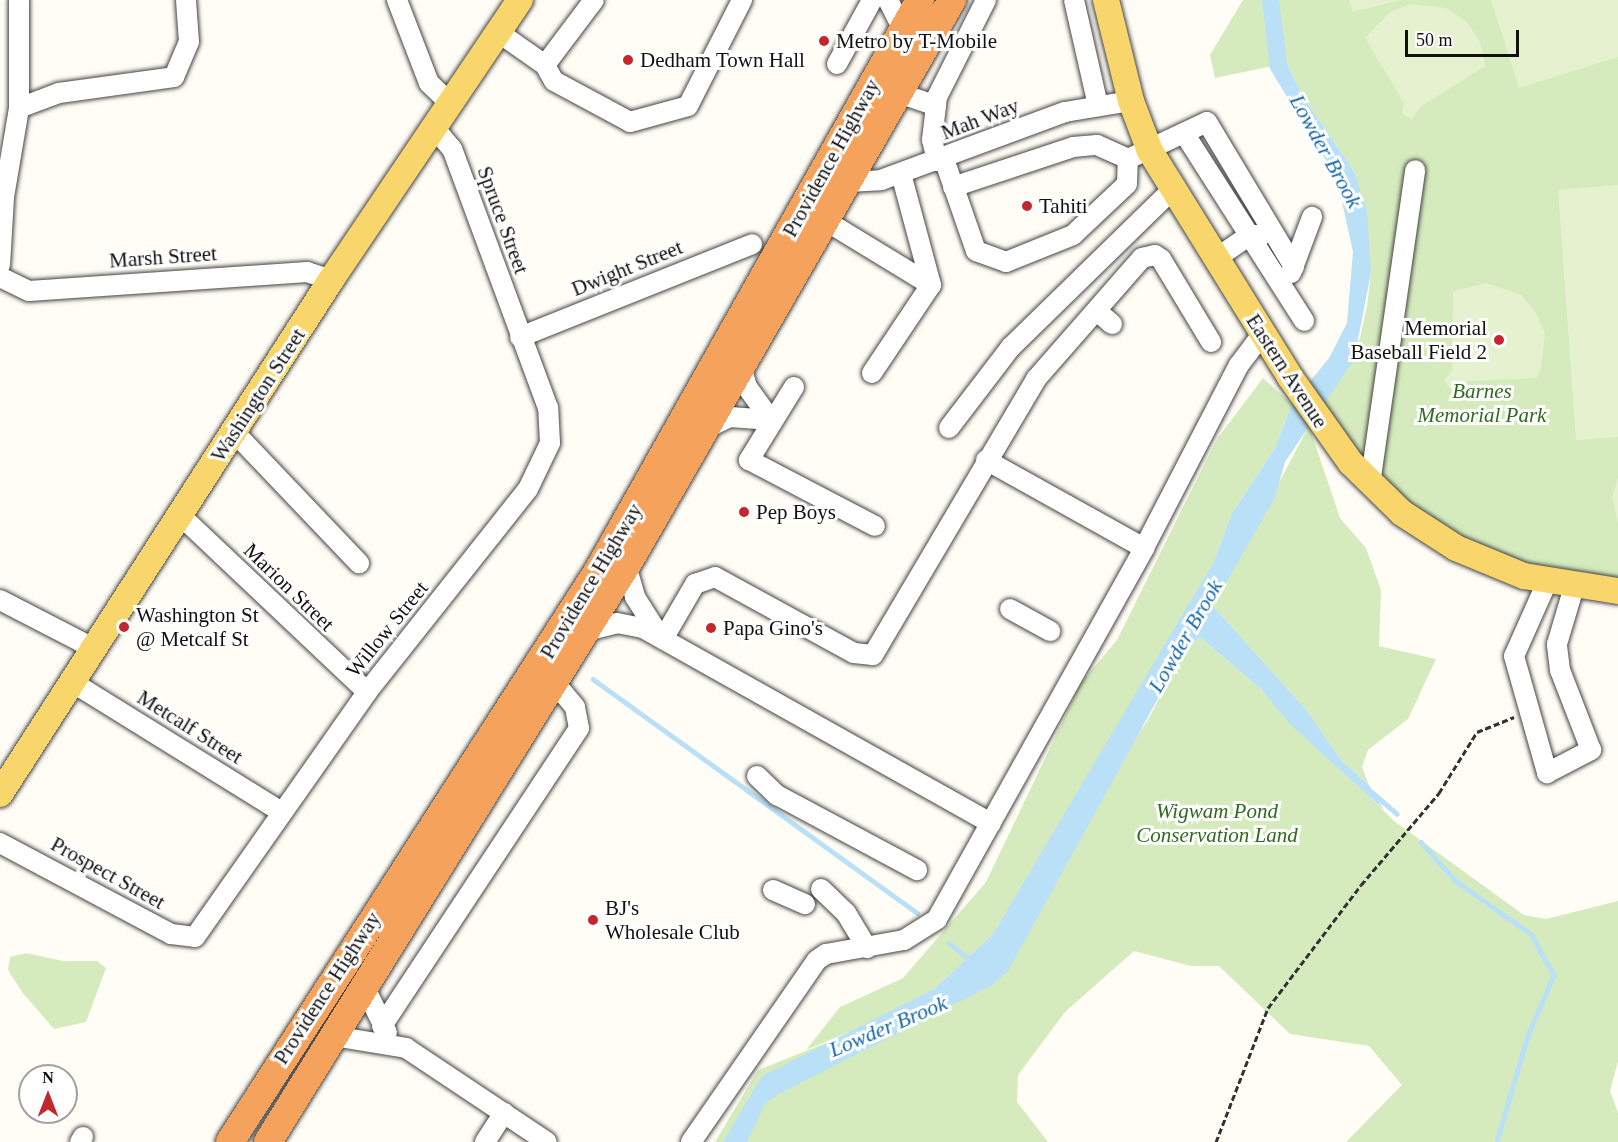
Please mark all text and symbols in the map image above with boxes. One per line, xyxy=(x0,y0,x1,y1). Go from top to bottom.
scale bar xyxy=(1408,18,1522,56)
place label: Metro by T-Mobile xyxy=(836,28,997,54)
text: 50 m xyxy=(1416,30,1453,50)
marker: Metro by T-Mobile xyxy=(817,34,831,48)
place label: Dedham Town Hall xyxy=(640,47,805,73)
marker: Dedham Town Hall xyxy=(621,53,635,67)
street label: Providence Highway xyxy=(777,75,885,241)
water label: Lowder Brook xyxy=(1284,90,1368,212)
street label: Mah Way xyxy=(937,93,1023,145)
street label: Spruce Street xyxy=(472,163,534,277)
place label: Tahiti xyxy=(1039,193,1088,219)
marker: Tahiti xyxy=(1020,199,1034,213)
street label: Dwight Street xyxy=(568,234,686,302)
street label: Marsh Street xyxy=(108,241,218,273)
street label: Eastern Avenue xyxy=(1240,309,1334,433)
place label: Memorial Baseball Field 2 xyxy=(1351,315,1487,365)
street label: Washington Street xyxy=(205,324,311,466)
marker: Memorial Baseball Field 2 xyxy=(1492,333,1506,347)
park label: Barnes Memorial Park xyxy=(1418,378,1546,428)
street label: Providence Highway xyxy=(535,499,647,663)
place label: Pep Boys xyxy=(756,499,836,525)
marker: Pep Boys xyxy=(737,505,751,519)
street label: Marion Street xyxy=(239,538,339,636)
water label: Lowder Brook xyxy=(1142,575,1228,697)
street label: Willow Street xyxy=(341,576,433,682)
place label: Washington St @ Metcalf St xyxy=(136,602,259,652)
place label: Papa Gino's xyxy=(723,615,823,641)
marker: Washington St @ Metcalf St xyxy=(117,620,131,634)
marker: Papa Gino's xyxy=(704,621,718,635)
street label: Metcalf Street xyxy=(133,685,247,769)
park label: Wigwam Pond Conservation Land xyxy=(1136,798,1298,848)
street label: Prospect Street xyxy=(47,831,169,915)
place label: BJ's Wholesale Club xyxy=(605,895,740,945)
street label: Providence Highway xyxy=(268,907,386,1069)
marker: BJ's Wholesale Club xyxy=(586,913,600,927)
water label: Lowder Brook xyxy=(825,989,951,1063)
north arrow xyxy=(18,1064,78,1124)
text: N xyxy=(42,1069,54,1086)

